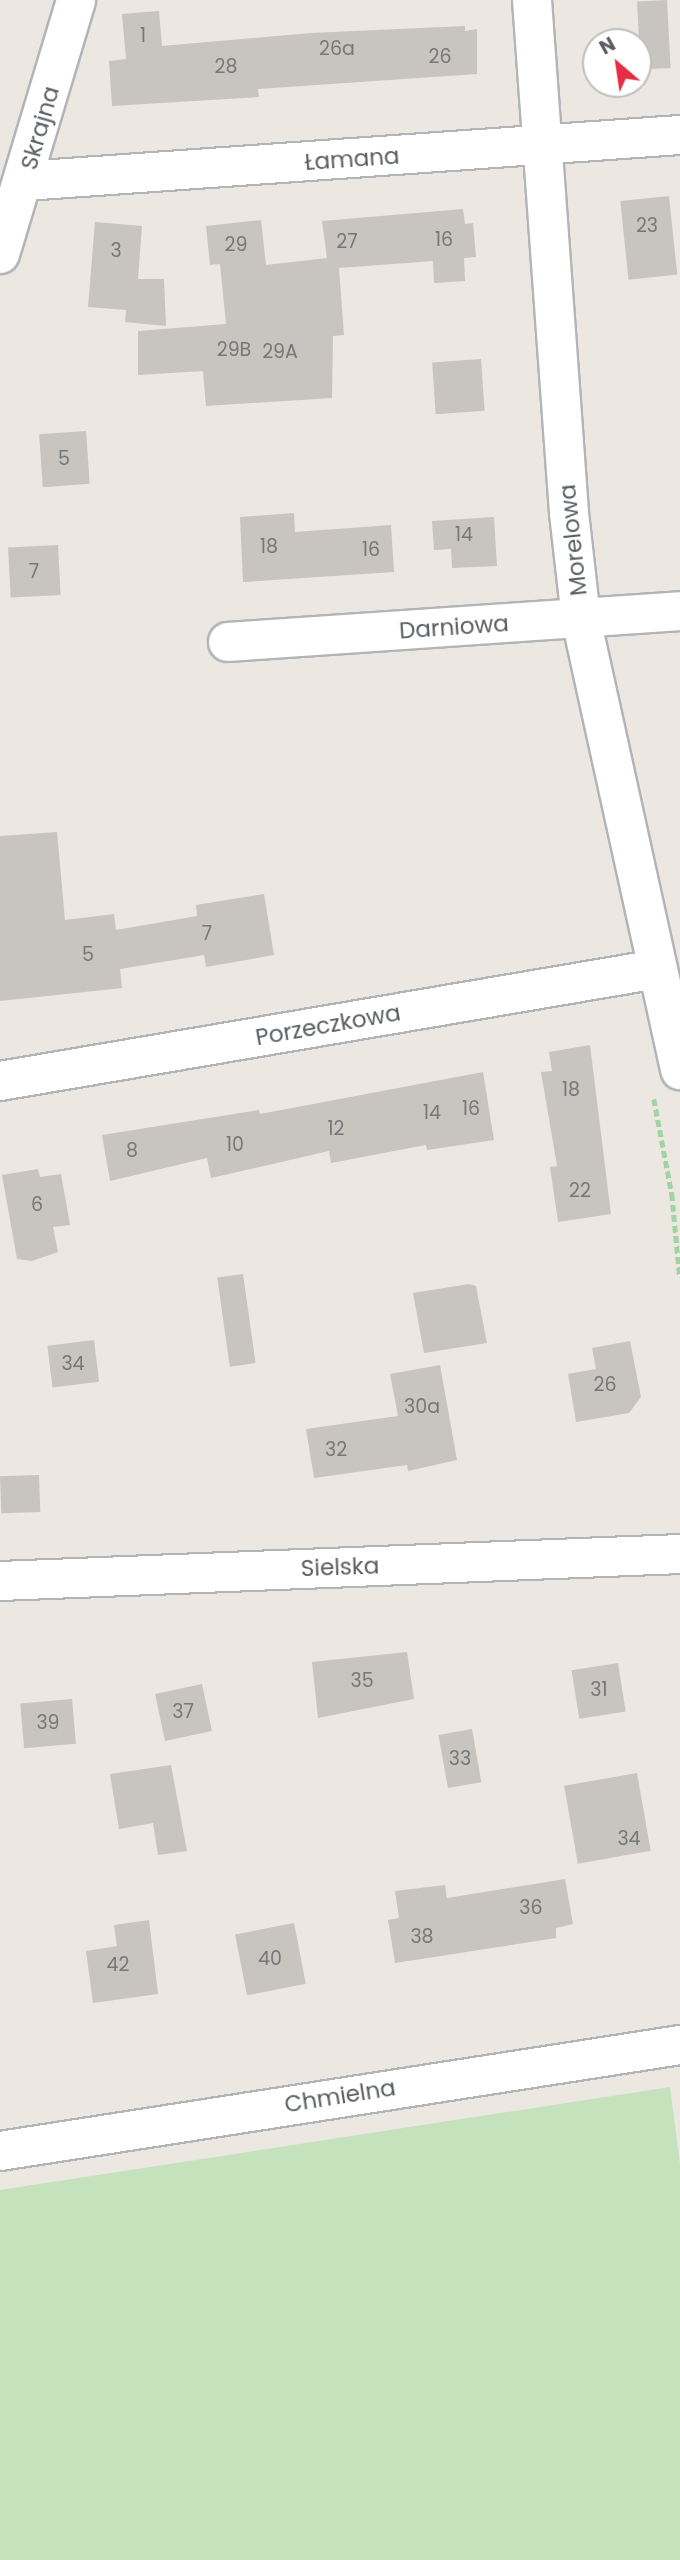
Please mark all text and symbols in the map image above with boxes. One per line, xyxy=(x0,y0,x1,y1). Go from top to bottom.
house number: 1 xyxy=(140,25,146,47)
north arrow xyxy=(582,28,652,98)
text: N xyxy=(595,31,620,61)
house number: 26a xyxy=(319,38,355,60)
house number: 26 xyxy=(429,46,451,68)
house number: 28 xyxy=(215,56,237,78)
street label: Skrajna xyxy=(15,83,65,173)
street label: Łamana xyxy=(304,142,400,176)
house number: 23 xyxy=(636,215,658,237)
house number: 16 xyxy=(435,229,453,251)
house number: 27 xyxy=(336,231,358,253)
house number: 29 xyxy=(225,234,247,256)
house number: 3 xyxy=(110,240,122,262)
house number: 29B xyxy=(217,339,251,361)
house number: 29A xyxy=(262,341,298,363)
house number: 5 xyxy=(58,448,70,470)
street label: Morelowa xyxy=(553,483,593,597)
house number: 14 xyxy=(455,524,473,546)
house number: 18 xyxy=(260,536,278,558)
house number: 16 xyxy=(362,539,380,561)
house number: 7 xyxy=(29,561,39,583)
street label: Darniowa xyxy=(398,609,510,645)
house number: 7 xyxy=(202,923,212,945)
house number: 5 xyxy=(82,944,94,966)
street label: Porzeczkowa xyxy=(253,999,403,1051)
house number: 18 xyxy=(562,1079,580,1101)
house number: 16 xyxy=(462,1098,480,1120)
house number: 14 xyxy=(423,1102,441,1124)
house number: 12 xyxy=(327,1118,345,1140)
house number: 10 xyxy=(226,1134,244,1156)
house number: 8 xyxy=(126,1140,138,1162)
house number: 22 xyxy=(569,1180,591,1202)
house number: 6 xyxy=(31,1194,43,1216)
house number: 34 xyxy=(61,1353,85,1375)
house number: 26 xyxy=(594,1374,616,1396)
house number: 30a xyxy=(404,1396,440,1418)
house number: 32 xyxy=(325,1439,347,1461)
street label: Sielska xyxy=(300,1552,380,1582)
house number: 35 xyxy=(350,1670,374,1692)
house number: 31 xyxy=(590,1679,608,1701)
house number: 37 xyxy=(172,1701,194,1723)
house number: 39 xyxy=(36,1712,60,1734)
house number: 33 xyxy=(449,1748,471,1770)
house number: 34 xyxy=(617,1828,641,1850)
house number: 36 xyxy=(519,1897,543,1919)
house number: 38 xyxy=(410,1926,434,1948)
house number: 40 xyxy=(258,1948,282,1970)
house number: 42 xyxy=(107,1954,129,1976)
street label: Chmielna xyxy=(283,2074,397,2118)

